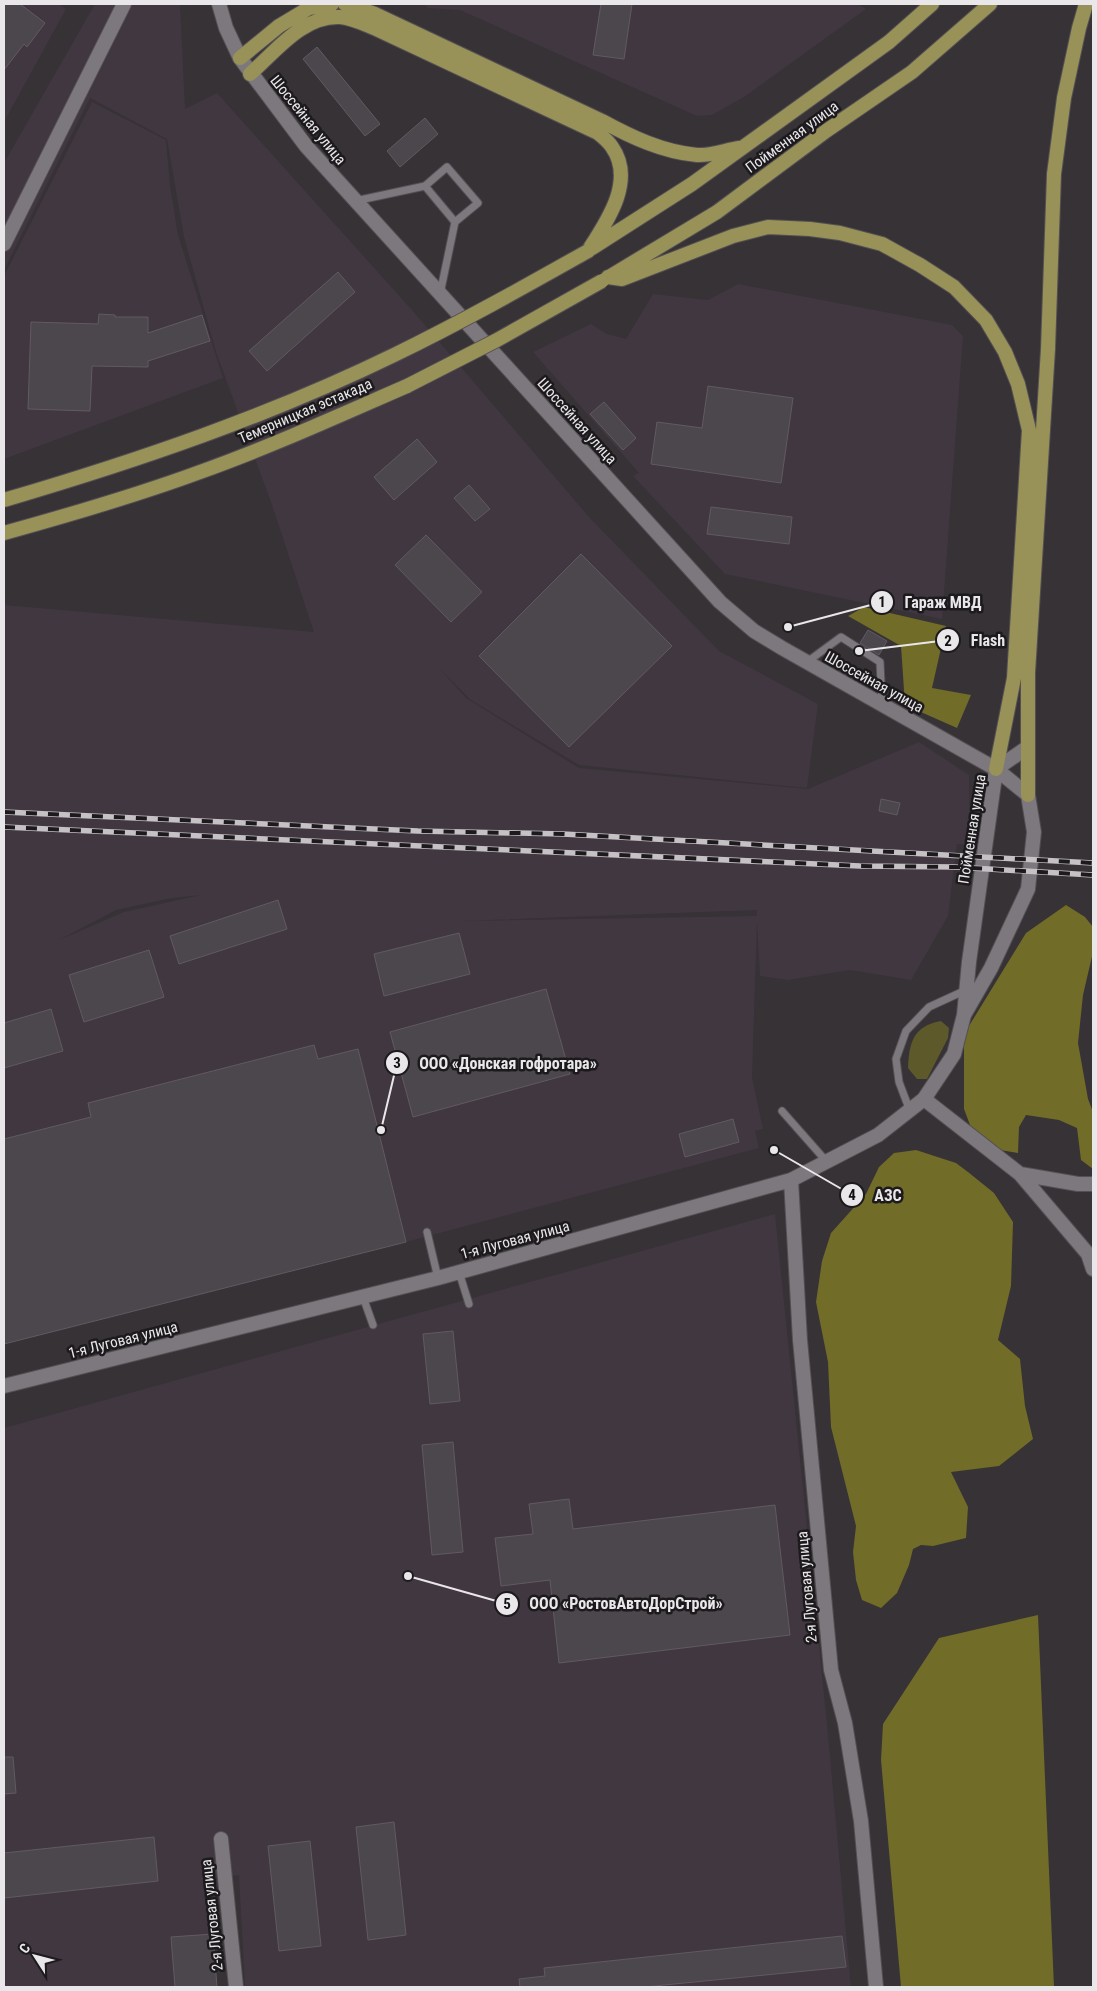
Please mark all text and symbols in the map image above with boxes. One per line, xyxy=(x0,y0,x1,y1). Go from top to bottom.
street label: Шоссейная улица xyxy=(266,72,350,168)
street label: Пойменная улица xyxy=(742,97,842,177)
street label: Шоссейная улица xyxy=(533,374,621,468)
street label: Темерницкая эстакада xyxy=(235,375,375,447)
callout: Гараж МВД xyxy=(870,587,992,618)
text: 1 xyxy=(878,593,886,611)
text: Гараж МВД xyxy=(905,593,982,612)
callout: Flash xyxy=(935,625,1015,656)
text: Flash xyxy=(971,631,1005,650)
text: 2 xyxy=(944,632,952,650)
street label: Шоссейная улица xyxy=(821,647,927,717)
street label: Пойменная улица xyxy=(954,773,990,885)
callout: ООО «Донская гофротара» xyxy=(385,1048,607,1079)
text: 3 xyxy=(393,1054,401,1072)
text: ООО «Донская гофротара» xyxy=(419,1054,597,1073)
callout: АЗС xyxy=(840,1180,912,1211)
text: 4 xyxy=(848,1186,856,1204)
text: АЗС xyxy=(874,1186,902,1205)
street label: 1-я Луговая улица xyxy=(459,1217,571,1263)
street label: 1-я Луговая улица xyxy=(67,1318,179,1362)
street label: 2-я Луговая улица xyxy=(793,1530,821,1644)
callout: ООО «РостовАвтоДорСтрой» xyxy=(495,1588,733,1619)
text: ООО «РостовАвтоДорСтрой» xyxy=(529,1594,723,1613)
text: 5 xyxy=(503,1595,511,1613)
street label: 2-я Луговая улица xyxy=(197,1858,227,1972)
north arrow xyxy=(10,1931,60,1981)
text: С xyxy=(16,1940,33,1956)

